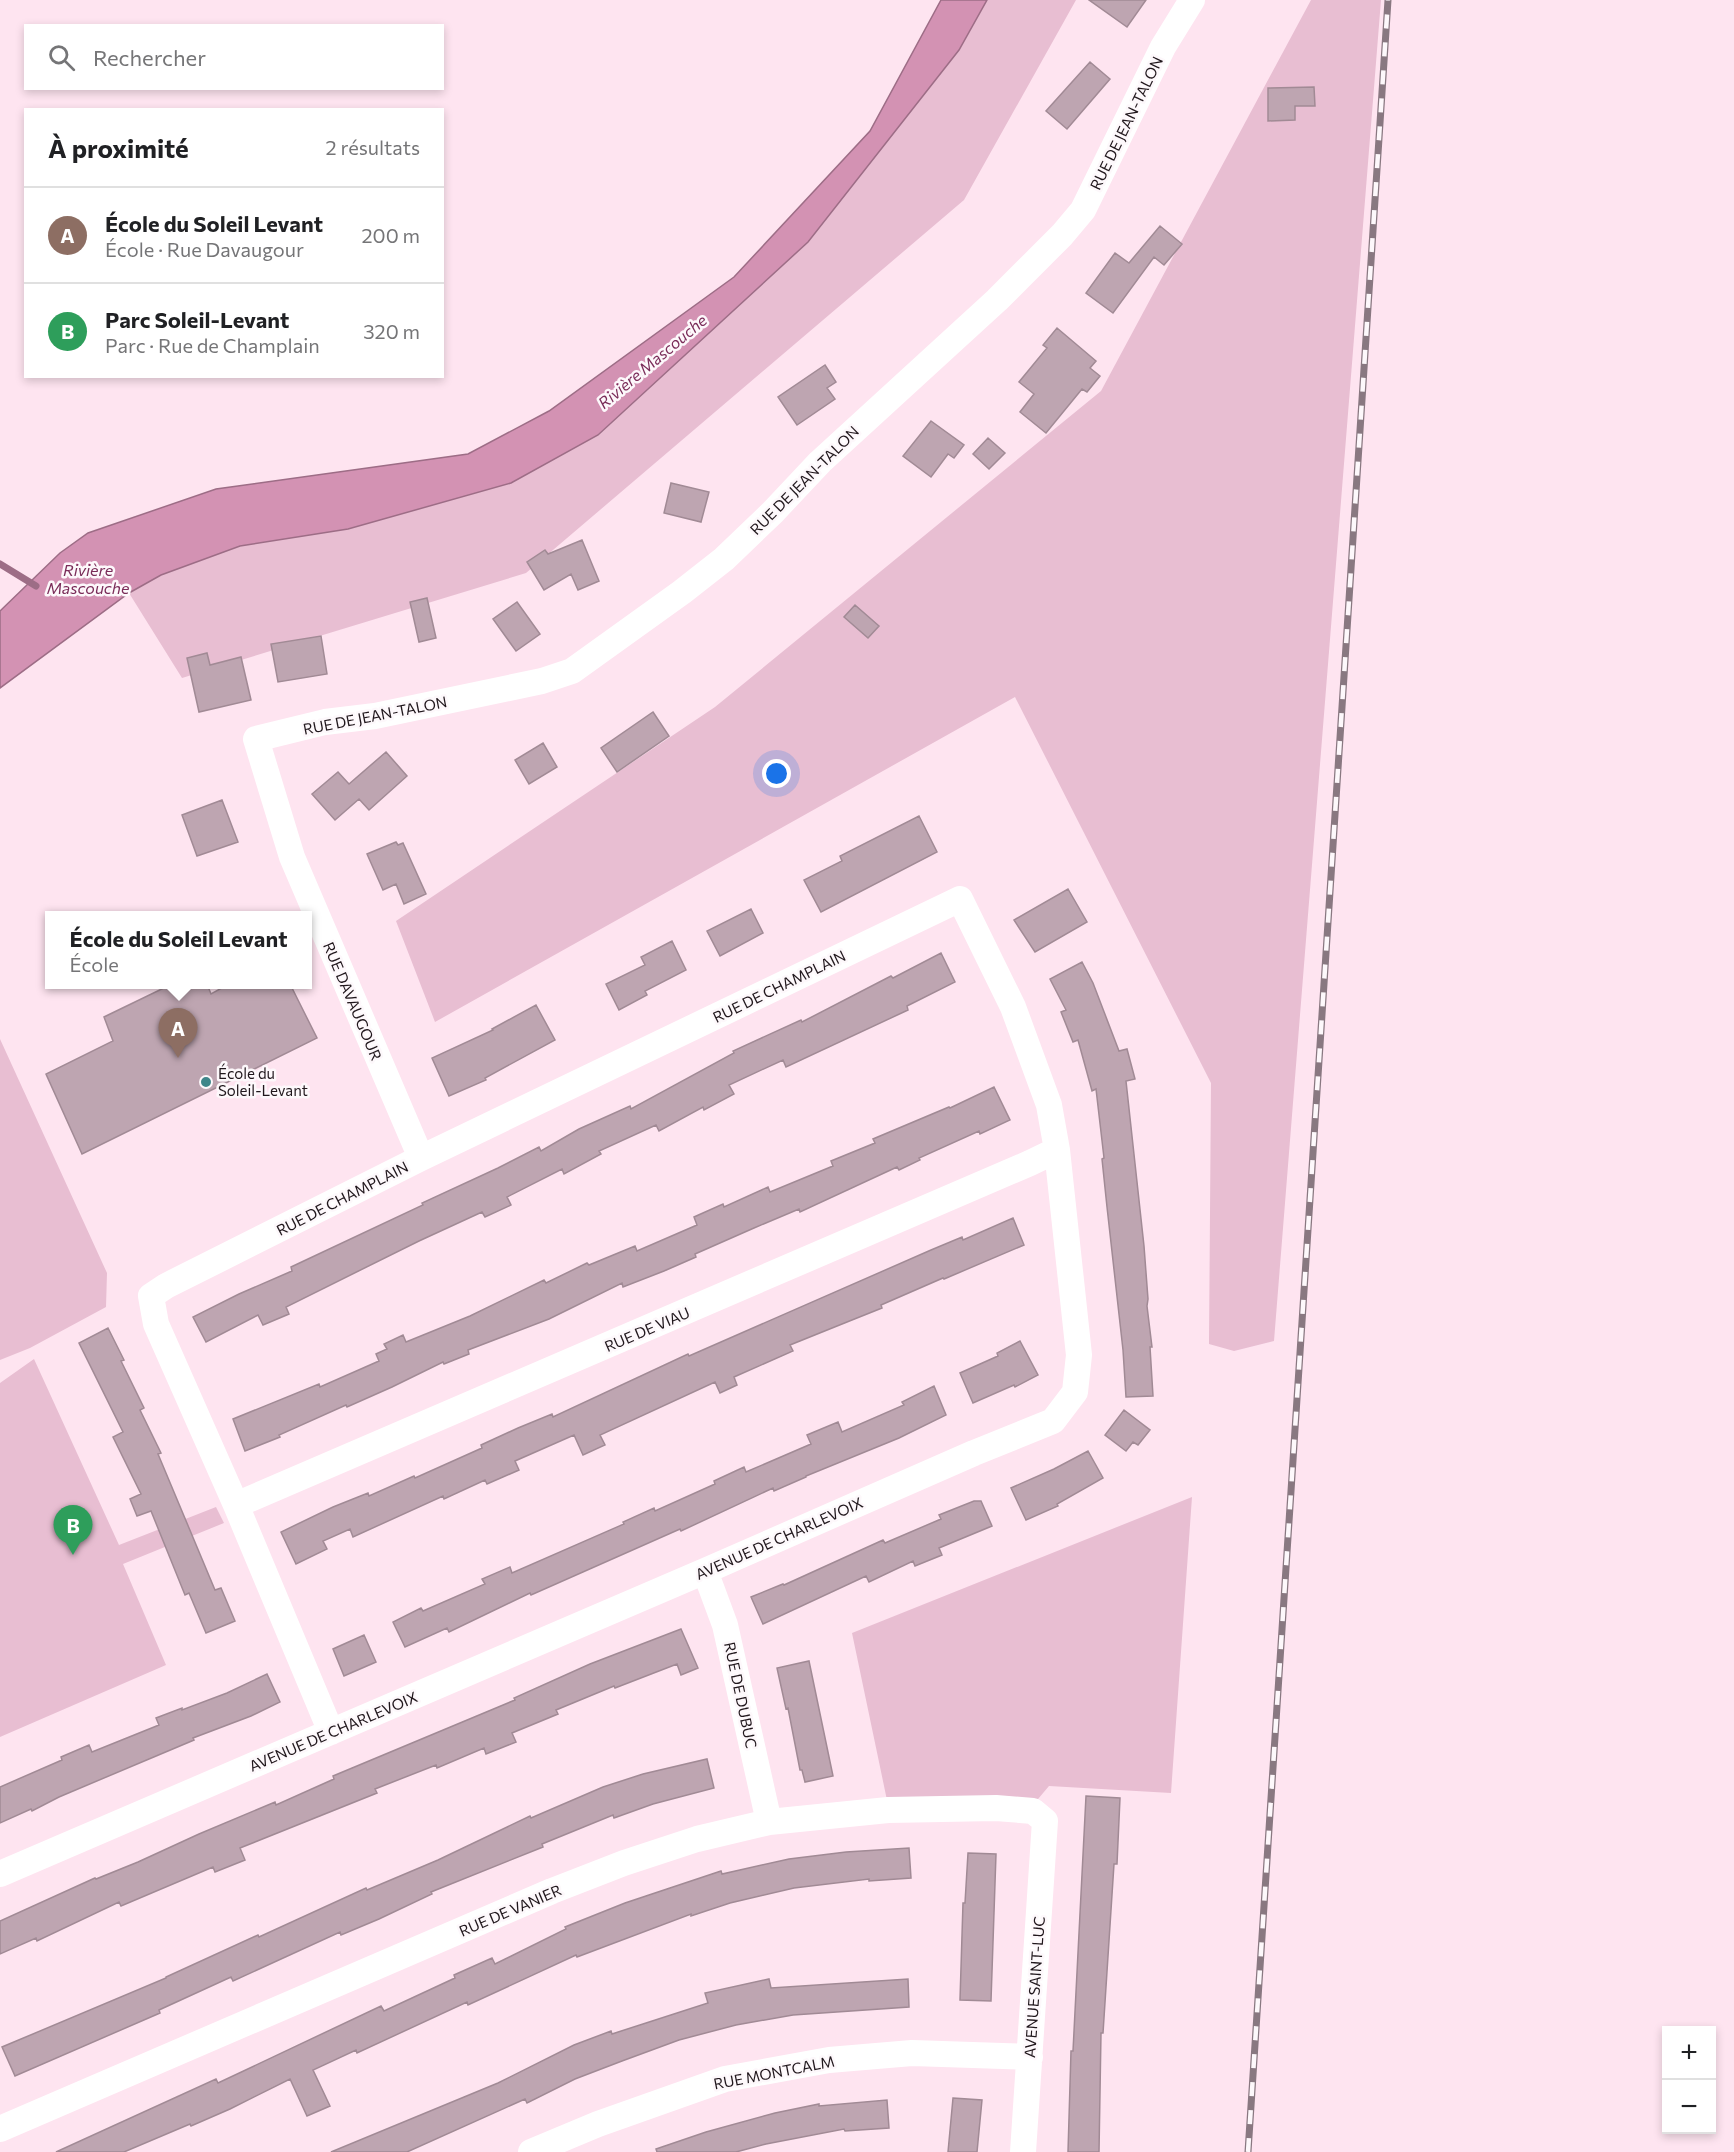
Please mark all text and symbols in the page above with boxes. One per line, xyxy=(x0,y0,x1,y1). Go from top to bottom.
search box xyxy=(24,24,444,90)
icon: search xyxy=(45,41,78,74)
text: Rechercher xyxy=(93,44,206,71)
street label: RUE DE JEAN-TALON xyxy=(1086,53,1166,193)
text: À proximité xyxy=(48,132,189,163)
text: 2 résultats xyxy=(326,135,420,159)
text: École du Soleil Levant xyxy=(105,210,323,237)
text: A xyxy=(60,223,75,247)
text: 200 m xyxy=(362,223,420,247)
text: École · Rue Davaugour xyxy=(105,237,304,261)
text: Parc Soleil-Levant xyxy=(105,306,289,333)
water label: Rivière Mascouche xyxy=(594,310,711,412)
text: B xyxy=(61,319,74,343)
text: 320 m xyxy=(363,319,420,343)
text: Parc · Rue de Champlain xyxy=(105,333,320,357)
street label: RUE DE JEAN-TALON xyxy=(746,422,862,538)
water label: Rivière Mascouche xyxy=(47,560,130,597)
street label: RUE DE JEAN-TALON xyxy=(301,692,449,738)
your location xyxy=(762,759,791,788)
popup xyxy=(45,911,312,989)
text: École du Soleil Levant xyxy=(70,925,287,952)
street label: RUE DAVAUGOUR xyxy=(320,939,386,1063)
street label: RUE DE CHAMPLAIN xyxy=(710,946,848,1026)
text: École xyxy=(70,952,119,976)
pin: A xyxy=(158,1008,198,1058)
place label: École du Soleil-Levant xyxy=(218,1063,308,1099)
marker: École du Soleil-Levant xyxy=(199,1075,213,1089)
street label: RUE DE CHAMPLAIN xyxy=(273,1157,411,1239)
street label: RUE DE VIAU xyxy=(602,1303,692,1355)
street label: AVENUE DE CHARLEVOIX xyxy=(693,1493,865,1583)
pin: B xyxy=(54,1506,92,1555)
street label: RUE DE DUBUC xyxy=(721,1640,761,1750)
street label: AVENUE DE CHARLEVOIX xyxy=(246,1687,420,1775)
street label: RUE DE VANIER xyxy=(456,1880,564,1940)
street label: AVENUE SAINT-LUC xyxy=(1020,1916,1048,2058)
map controls xyxy=(1662,2026,1716,2134)
button: + xyxy=(1662,2026,1716,2080)
street label: RUE MONTCALM xyxy=(712,2051,836,2093)
button: − xyxy=(1662,2080,1716,2134)

